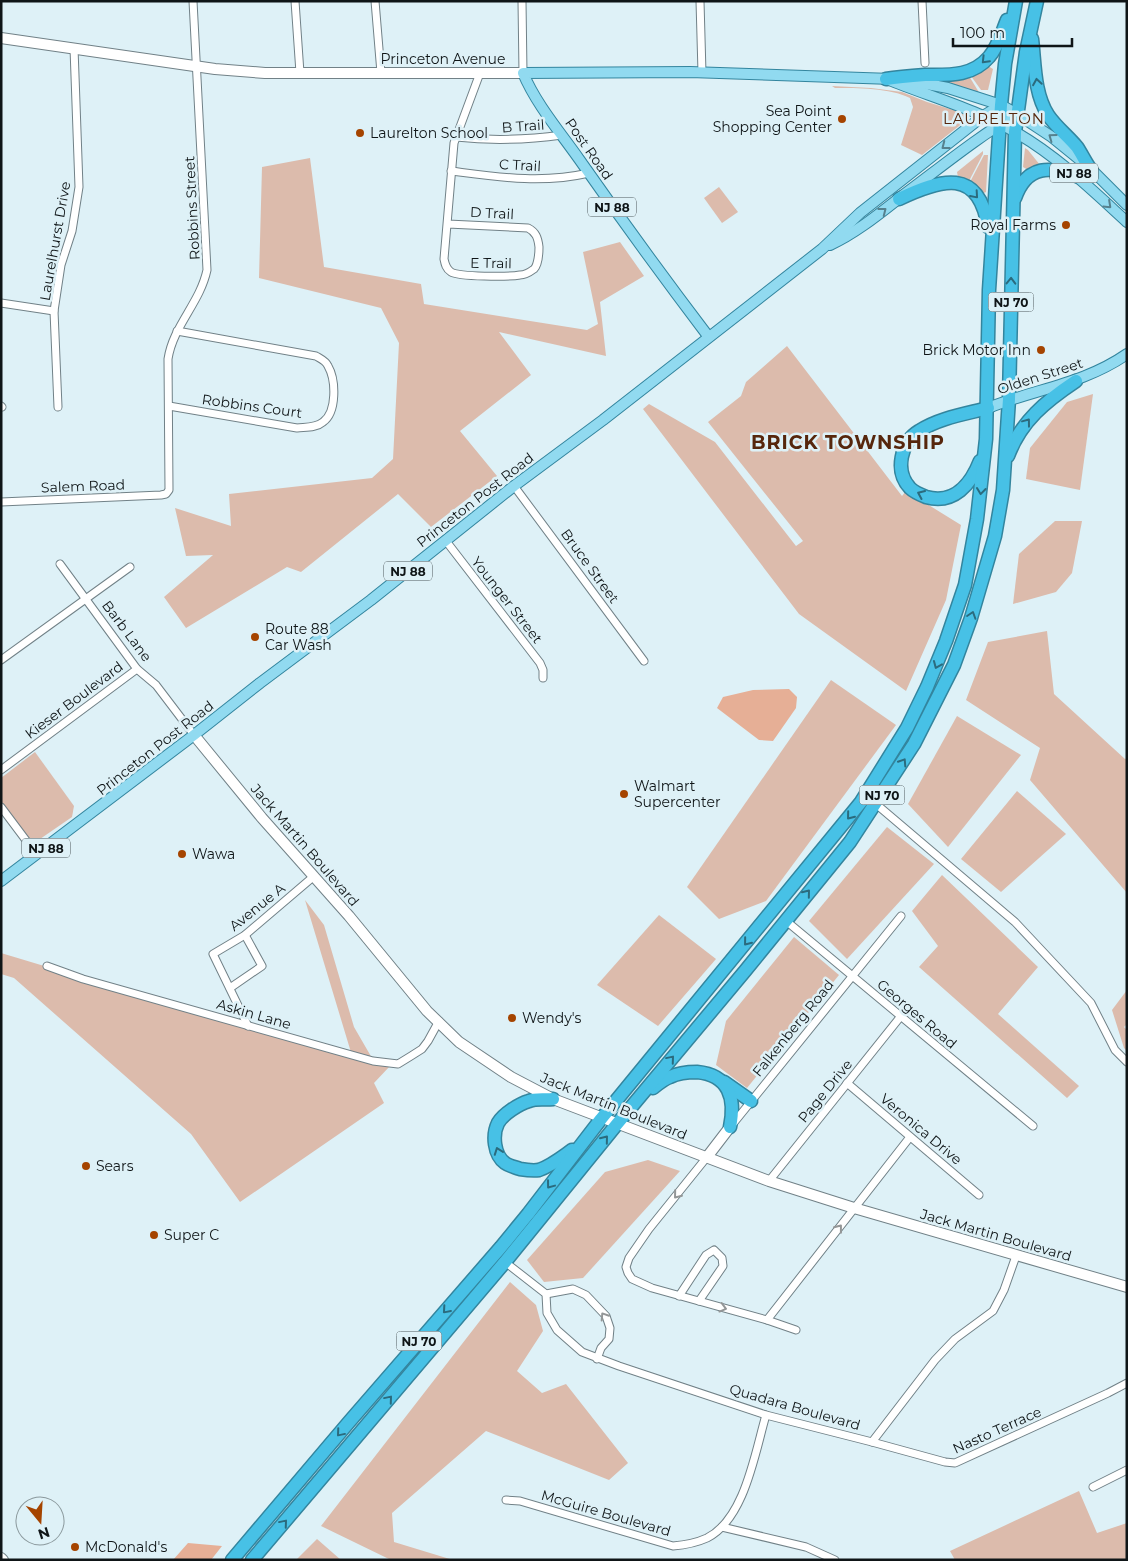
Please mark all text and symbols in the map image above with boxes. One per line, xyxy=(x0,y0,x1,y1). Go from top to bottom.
scale bar xyxy=(953,15,1072,47)
text: 100 m xyxy=(960,23,1005,42)
street label: Princeton Avenue xyxy=(381,50,505,68)
one-way arrow xyxy=(982,54,991,63)
one-way arrow xyxy=(1032,78,1043,86)
place label: Sea Point Shopping Center xyxy=(713,102,832,136)
district label: LAURELTON xyxy=(943,109,1045,128)
marker: Sea Point Shopping Center xyxy=(836,113,848,125)
street label: Post Road xyxy=(561,115,617,183)
street label: B Trail xyxy=(501,116,545,136)
place label: Laurelton School xyxy=(370,124,488,142)
marker: Laurelton School xyxy=(354,127,366,139)
one-way arrow xyxy=(1048,134,1058,143)
one-way arrow xyxy=(942,141,951,150)
street label: Robbins Street xyxy=(180,155,204,260)
street label: C Trail xyxy=(498,155,542,175)
road number: NJ 88 xyxy=(1050,164,1098,182)
street label: Laurelhurst Drive xyxy=(36,180,74,302)
one-way arrow xyxy=(969,189,978,198)
road number: NJ 88 xyxy=(588,198,636,216)
one-way arrow xyxy=(1103,199,1112,208)
street label: D Trail xyxy=(470,203,514,223)
one-way arrow xyxy=(877,208,886,216)
place label: Royal Farms xyxy=(970,216,1056,234)
marker: Royal Farms xyxy=(1060,219,1072,231)
street label: E Trail xyxy=(470,254,512,272)
one-way arrow xyxy=(1006,276,1016,284)
road number: NJ 70 xyxy=(988,292,1034,312)
place label: Brick Motor Inn xyxy=(923,341,1031,359)
marker: Brick Motor Inn xyxy=(1035,344,1047,356)
street label: Olden Street xyxy=(995,354,1085,398)
street label: Robbins Court xyxy=(201,390,304,422)
one-way arrow xyxy=(1021,419,1029,428)
district label: BRICK TOWNSHIP xyxy=(751,431,945,454)
street label: Princeton Post Road xyxy=(413,449,537,551)
street label: Salem Road xyxy=(41,476,125,496)
one-way arrow xyxy=(976,487,987,495)
one-way arrow xyxy=(917,489,926,500)
street label: Bruce Street xyxy=(557,525,623,607)
street label: Younger Street xyxy=(467,553,547,647)
road number: NJ 88 xyxy=(384,562,432,580)
street label: Barb Lane xyxy=(98,597,156,665)
one-way arrow xyxy=(966,612,976,620)
place label: Route 88 Car Wash xyxy=(265,620,332,654)
marker: Route 88 Car Wash xyxy=(249,631,261,643)
street label: Kieser Boulevard xyxy=(21,657,127,743)
one-way arrow xyxy=(932,660,943,669)
street label: Princeton Post Road xyxy=(93,697,217,799)
one-way arrow xyxy=(897,758,906,768)
place label: Walmart Supercenter xyxy=(634,777,721,811)
street label: Jack Martin Boulevard xyxy=(246,779,363,910)
road number: NJ 70 xyxy=(860,786,904,804)
marker: Walmart Supercenter xyxy=(618,788,630,800)
one-way arrow xyxy=(847,810,855,819)
road number: NJ 88 xyxy=(22,838,70,858)
place label: Wawa xyxy=(192,845,235,863)
marker: Wawa xyxy=(176,848,188,860)
street label: Avenue A xyxy=(225,878,289,935)
one-way arrow xyxy=(802,890,810,899)
one-way arrow xyxy=(745,936,753,945)
street label: Georges Road xyxy=(873,975,961,1053)
street label: Falkenberg Road xyxy=(748,976,838,1080)
street label: Askin Lane xyxy=(215,995,293,1033)
place label: Wendy's xyxy=(522,1009,582,1027)
marker: Wendy's xyxy=(506,1012,518,1024)
one-way arrow xyxy=(665,1056,674,1065)
street label: Page Drive xyxy=(794,1056,856,1126)
street label: Jack Martin Boulevard xyxy=(537,1068,690,1144)
street label: Veronica Drive xyxy=(876,1090,966,1168)
one-way arrow xyxy=(599,1136,607,1145)
one-way arrow xyxy=(494,1147,504,1155)
place label: Sears xyxy=(96,1157,134,1175)
marker: Sears xyxy=(80,1160,92,1172)
one-way arrow xyxy=(548,1179,556,1188)
one-way arrow xyxy=(674,1189,682,1198)
street label: Jack Martin Boulevard xyxy=(917,1205,1074,1265)
one-way arrow xyxy=(834,1224,843,1233)
place label: Super C xyxy=(164,1226,219,1244)
marker: Super C xyxy=(148,1229,160,1241)
one-way arrow xyxy=(718,1302,727,1312)
one-way arrow xyxy=(444,1304,452,1313)
one-way arrow xyxy=(600,1312,610,1321)
road number: NJ 70 xyxy=(396,1332,442,1350)
street label: Quadara Boulevard xyxy=(727,1380,863,1434)
one-way arrow xyxy=(383,1395,392,1404)
street label: Nasto Terrace xyxy=(950,1402,1044,1458)
one-way arrow xyxy=(336,1427,345,1436)
street label: McGuire Boulevard xyxy=(539,1486,673,1540)
north arrow xyxy=(15,1496,65,1546)
one-way arrow xyxy=(278,1519,287,1528)
text: N xyxy=(36,1523,52,1544)
place label: McDonald's xyxy=(85,1538,167,1556)
marker: McDonald's xyxy=(69,1541,81,1553)

